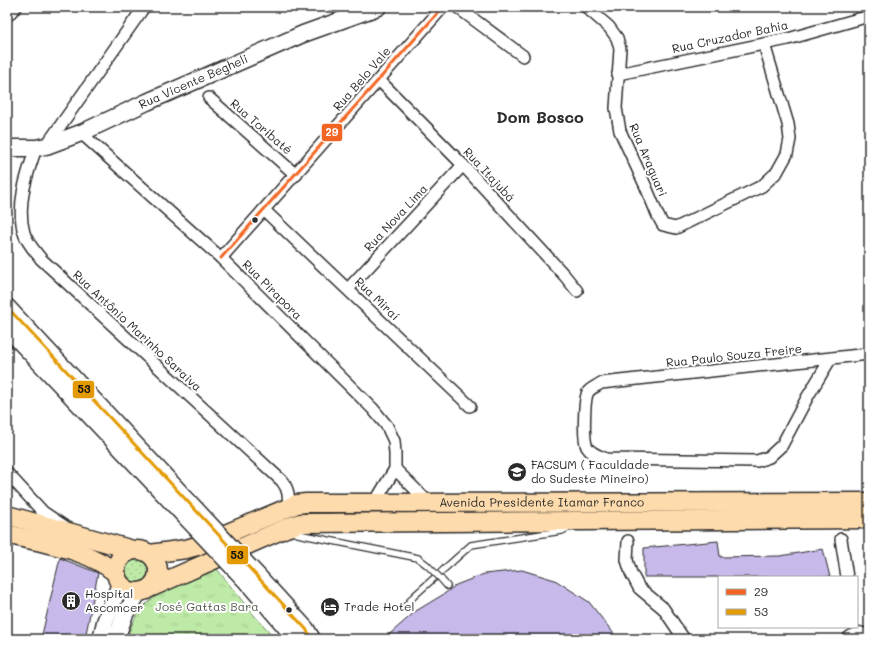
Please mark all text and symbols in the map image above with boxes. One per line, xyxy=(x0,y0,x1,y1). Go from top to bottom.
street label: Rua Cruzador Bahia xyxy=(670,16,789,56)
street label: Rua Belo Vale xyxy=(329,43,394,114)
street label: Rua Vicente Begheli xyxy=(136,50,250,112)
street label: Rua Toribaté xyxy=(227,95,296,158)
district label: Dom Bosco xyxy=(496,106,584,127)
street label: Rua Araguari xyxy=(626,121,672,199)
line badge: 29 xyxy=(321,123,343,142)
text: 29 xyxy=(326,124,339,139)
street label: Rua Itajubá xyxy=(460,144,519,205)
street label: Rua Nova Lima xyxy=(360,180,431,254)
unlabelled marker xyxy=(250,215,260,225)
street label: Rua Pirapora xyxy=(239,256,306,323)
street label: Rua Antônio Marinho Saraiva xyxy=(70,266,206,394)
street label: Rua Miraí xyxy=(352,273,404,324)
street label: Rua Paulo Souza Freire xyxy=(665,340,803,370)
line badge: 53 xyxy=(72,380,95,399)
text: 53 xyxy=(77,381,91,396)
place label: FACSUM ( Faculdade do Sudeste Mineiro) xyxy=(531,456,650,486)
school or university icon: FACSUM ( Faculdade do Sudeste Mineiro) xyxy=(506,461,528,483)
street label: Avenida Presidente Itamar Franco xyxy=(439,493,644,510)
line badge: 53 xyxy=(226,545,249,565)
text: 53 xyxy=(230,547,244,562)
legend xyxy=(718,576,858,628)
text: 29 xyxy=(754,583,768,599)
place label: Hospital Ascomcer xyxy=(85,585,143,615)
building icon: Hospital Ascomcer xyxy=(60,590,82,612)
hotel icon: Trade Hotel xyxy=(319,596,341,618)
park label: José Gattas Bara xyxy=(155,598,259,614)
place label: Trade Hotel xyxy=(344,598,414,614)
text: 53 xyxy=(754,603,768,619)
unlabelled marker xyxy=(284,605,294,615)

